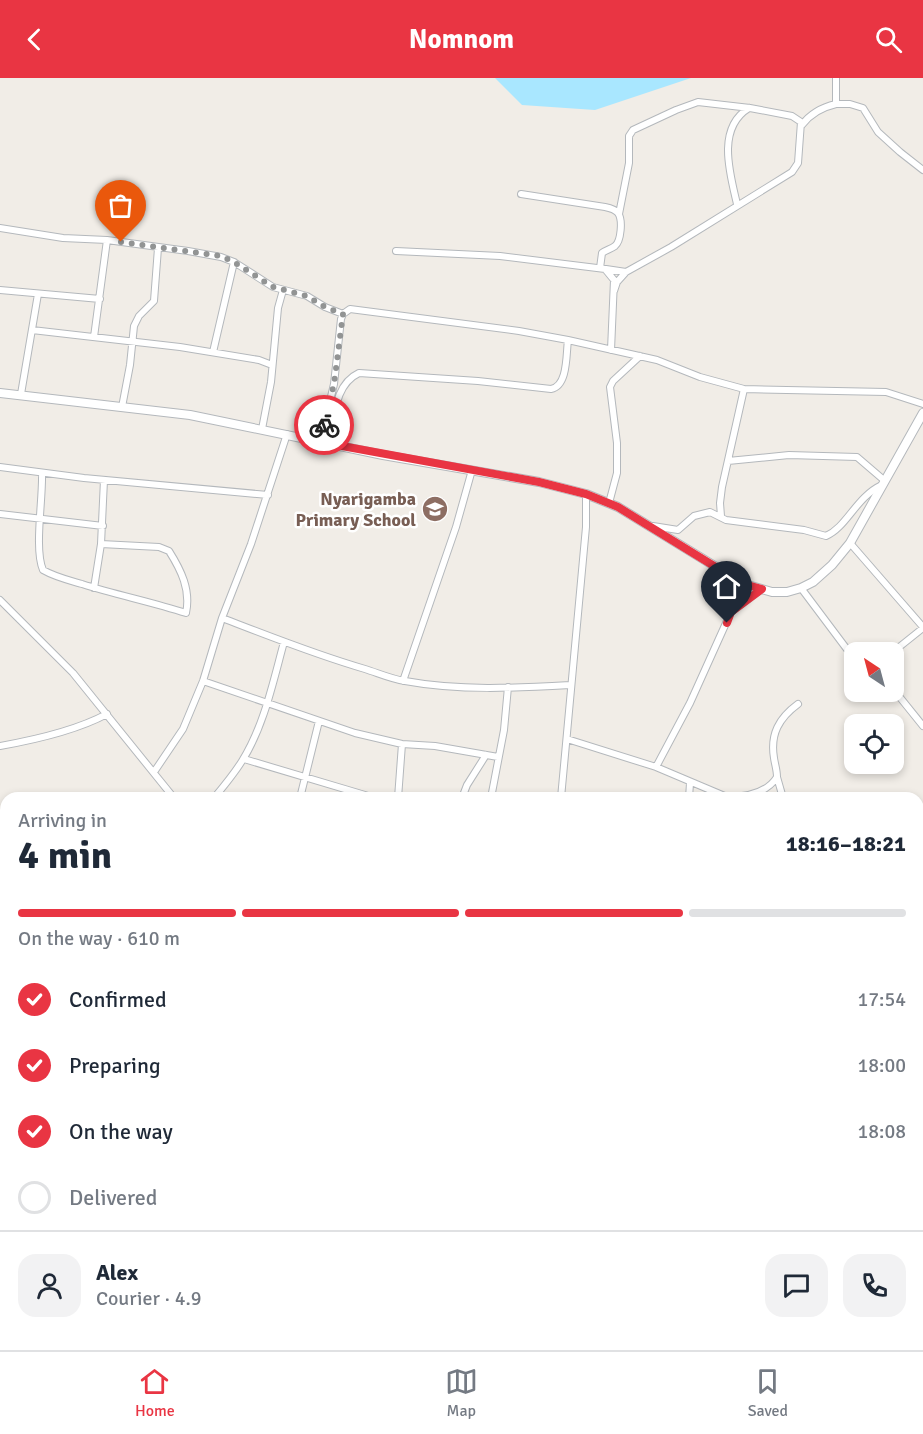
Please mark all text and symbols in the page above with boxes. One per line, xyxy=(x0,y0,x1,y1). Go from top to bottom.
icon: back xyxy=(18,23,51,56)
text: Nomnom xyxy=(409,23,514,56)
icon: search xyxy=(872,23,905,56)
pin xyxy=(95,180,146,242)
icon: bag xyxy=(104,189,137,222)
courier xyxy=(294,395,354,455)
icon: bike xyxy=(308,409,341,442)
place label: Nyarigamba Primary School xyxy=(296,488,416,531)
school or university icon: Nyarigamba Primary School xyxy=(420,494,450,524)
pin xyxy=(701,561,752,623)
icon: home xyxy=(710,570,743,603)
north arrow xyxy=(844,642,904,702)
map controls xyxy=(844,642,904,774)
button: locate xyxy=(844,714,904,774)
text: Arriving in xyxy=(18,808,107,833)
text: 18:16–18:21 xyxy=(786,830,906,857)
text: 4 min xyxy=(18,831,112,879)
text: On the way · 610 m xyxy=(18,926,180,951)
icon: check xyxy=(18,983,51,1016)
text: Confirmed xyxy=(69,986,167,1013)
text: 17:54 xyxy=(857,987,906,1012)
icon: check xyxy=(18,1049,51,1082)
text: Preparing xyxy=(69,1052,161,1079)
text: 18:00 xyxy=(857,1053,906,1078)
icon: check xyxy=(18,1115,51,1148)
text: On the way xyxy=(69,1118,173,1145)
text: 18:08 xyxy=(857,1119,906,1144)
text: Delivered xyxy=(69,1184,157,1211)
button: person xyxy=(18,1254,81,1317)
button: chat xyxy=(765,1254,828,1317)
button: phone xyxy=(843,1254,906,1317)
text: Alex xyxy=(96,1259,138,1286)
text: Courier · 4.9 xyxy=(96,1286,202,1311)
tab: Home xyxy=(135,1365,175,1421)
tab: Map xyxy=(445,1365,478,1421)
tab: Saved xyxy=(748,1365,788,1421)

